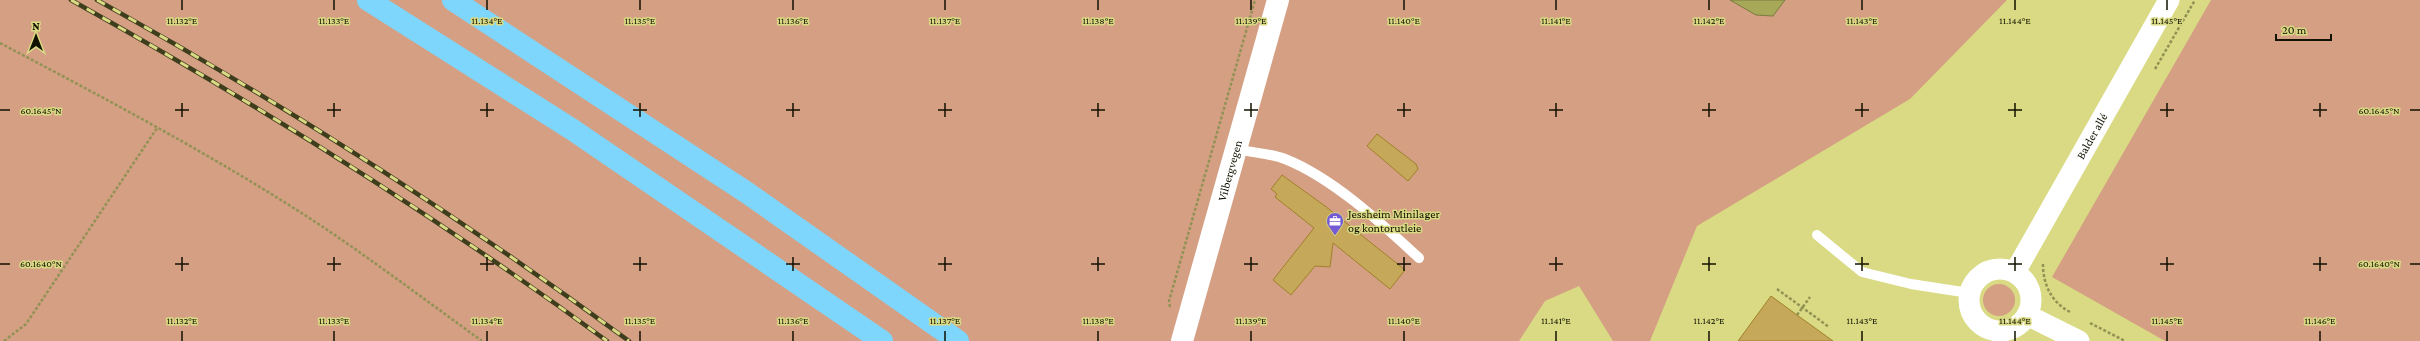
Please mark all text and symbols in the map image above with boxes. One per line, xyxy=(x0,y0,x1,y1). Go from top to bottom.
text: 11.132°E xyxy=(167,15,198,26)
text: 11.133°E xyxy=(319,15,350,26)
text: 11.134°E xyxy=(472,15,503,26)
text: 11.135°E xyxy=(625,15,656,26)
text: 11.136°E xyxy=(778,15,809,26)
text: 11.137°E xyxy=(930,15,961,26)
text: 11.138°E xyxy=(1082,15,1114,26)
text: 11.139°E xyxy=(1236,15,1267,26)
text: 11.140°E xyxy=(1388,15,1421,26)
text: 11.141°E xyxy=(1541,15,1571,26)
text: 11.142°E xyxy=(1694,15,1725,26)
text: 11.143°E xyxy=(1847,15,1878,26)
text: 11.144°E xyxy=(1999,15,2031,26)
text: 11.145°E xyxy=(2152,15,2183,26)
north arrow xyxy=(16,16,56,56)
scale bar xyxy=(2276,16,2331,42)
text: N xyxy=(32,20,40,32)
text: 20 m xyxy=(2282,23,2307,37)
text: 60.1645°N xyxy=(21,105,62,116)
text: 60.1645°N xyxy=(2359,105,2400,116)
street label: Balder allé xyxy=(2073,111,2110,162)
street label: Vilbergvegen xyxy=(1215,138,1245,203)
place label: Jessheim Minilager og kontorutleie xyxy=(1347,207,1440,235)
office icon: Jessheim Minilager og kontorutleie xyxy=(1325,211,1345,236)
text: 60.1640°N xyxy=(20,258,62,269)
text: 60.1640°N xyxy=(2358,258,2400,269)
text: 11.132°E xyxy=(167,315,198,326)
text: 11.133°E xyxy=(319,315,350,326)
text: 11.134°E xyxy=(472,315,503,326)
text: 11.135°E xyxy=(625,315,656,326)
text: 11.136°E xyxy=(778,315,809,326)
text: 11.137°E xyxy=(930,315,961,326)
text: 11.138°E xyxy=(1082,315,1114,326)
text: 11.139°E xyxy=(1236,315,1267,326)
text: 11.140°E xyxy=(1388,315,1421,326)
text: 11.141°E xyxy=(1541,315,1571,326)
text: 11.142°E xyxy=(1694,315,1725,326)
text: 11.143°E xyxy=(1847,315,1878,326)
text: 11.144°E xyxy=(1999,315,2031,326)
text: 11.145°E xyxy=(2152,315,2183,326)
text: 11.146°E xyxy=(2305,315,2336,326)

